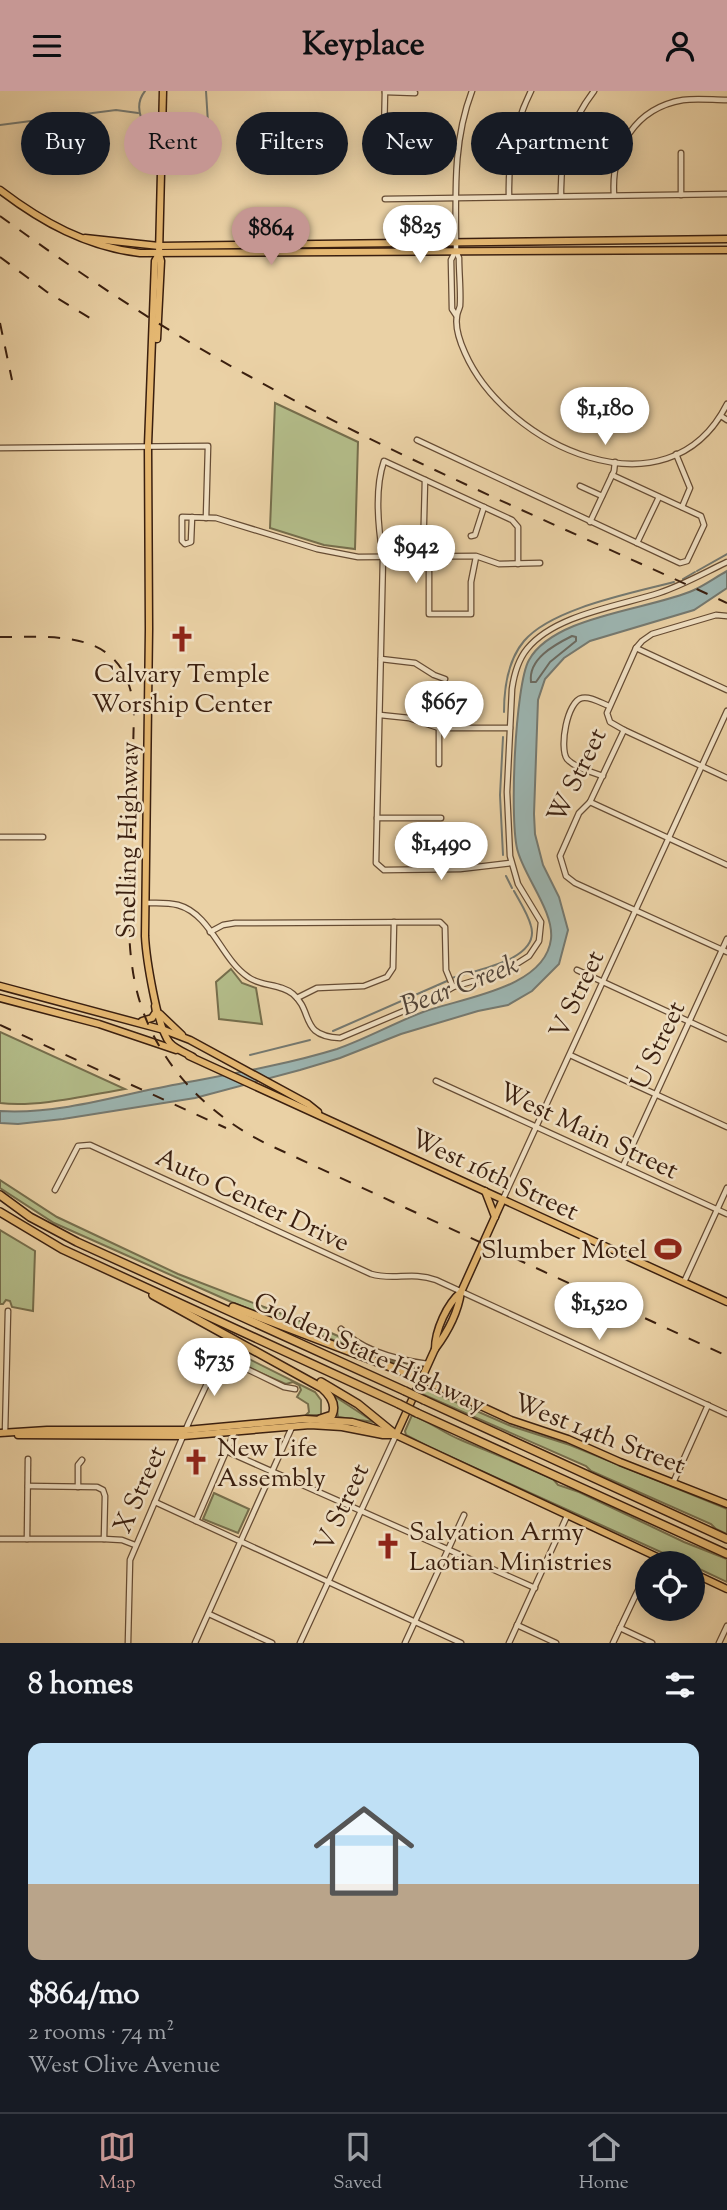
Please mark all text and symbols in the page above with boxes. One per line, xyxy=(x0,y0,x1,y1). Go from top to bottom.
text: Keyplace xyxy=(302,23,425,69)
icon: menu xyxy=(28,27,66,65)
icon: person xyxy=(661,27,699,65)
chip: Buy xyxy=(21,112,110,175)
chip: Rent xyxy=(124,112,222,175)
chip: Filters xyxy=(236,112,348,175)
chip: New xyxy=(362,112,457,175)
chip: Apartment xyxy=(471,112,633,175)
pin: $825 xyxy=(379,205,461,265)
pin: $864 xyxy=(230,207,312,267)
text: $825 xyxy=(399,211,441,244)
text: $864 xyxy=(248,213,294,246)
pin: $1,180 xyxy=(548,387,662,447)
text: $1,180 xyxy=(576,393,634,426)
pin: $942 xyxy=(375,525,457,585)
text: $942 xyxy=(393,531,439,564)
church icon: Calvary Temple Worship Center xyxy=(167,624,197,654)
place label: Calvary Temple Worship Center xyxy=(91,657,273,724)
pin: $667 xyxy=(403,681,485,741)
text: $667 xyxy=(421,687,467,720)
street label: W Street xyxy=(539,722,617,830)
street label: Snelling Highway xyxy=(109,741,150,939)
pin: $1,490 xyxy=(384,823,498,882)
text: $1,490 xyxy=(411,828,471,861)
street label: V Street xyxy=(542,945,615,1045)
water label: Bear Creek xyxy=(395,946,525,1028)
street label: U Street xyxy=(623,996,696,1096)
street label: West Main Street xyxy=(492,1074,684,1190)
street label: West 16th Street xyxy=(404,1121,584,1231)
street label: Auto Center Drive xyxy=(149,1140,355,1262)
place label: Slumber Motel xyxy=(481,1233,647,1270)
sports icon: Slumber Motel xyxy=(653,1234,683,1264)
pin: $1,520 xyxy=(542,1283,656,1342)
street label: Golden State Highway xyxy=(247,1284,491,1424)
text: $1,520 xyxy=(570,1288,628,1321)
pin: $735 xyxy=(173,1339,255,1398)
text: $735 xyxy=(194,1344,234,1377)
street label: West 14th Street xyxy=(508,1386,691,1485)
place label: New Life Assembly xyxy=(217,1431,326,1498)
street label: X Street xyxy=(106,1440,177,1540)
church icon: New Life Assembly xyxy=(181,1447,211,1477)
street label: V Street xyxy=(307,1458,380,1558)
place label: Salvation Army Laotian Ministries xyxy=(409,1515,612,1582)
church icon: Salvation Army Laotian Ministries xyxy=(373,1531,403,1561)
map controls xyxy=(635,1551,705,1621)
button: locate xyxy=(635,1551,705,1621)
text: 8 homes xyxy=(28,1664,133,1707)
icon: filters xyxy=(661,1666,699,1704)
icon: home xyxy=(301,1788,427,1914)
text: $864/mo xyxy=(28,1974,140,2017)
text: 2 rooms · 74 m² xyxy=(28,2017,174,2050)
text: West Olive Avenue xyxy=(28,2050,220,2083)
tab: Map xyxy=(98,2128,136,2197)
tab: Saved xyxy=(333,2128,382,2197)
tab: Home xyxy=(579,2128,629,2197)

